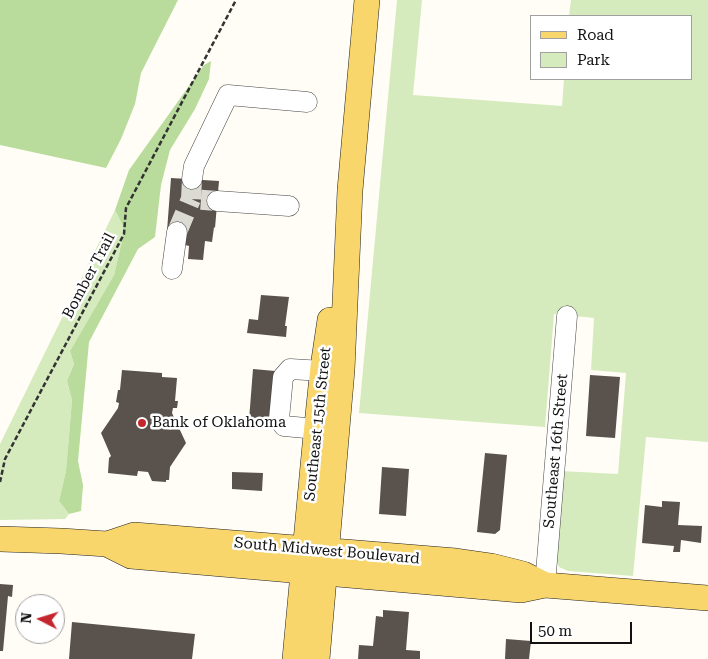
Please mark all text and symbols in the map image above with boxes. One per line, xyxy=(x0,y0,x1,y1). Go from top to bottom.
legend xyxy=(530,15,693,80)
text: Road xyxy=(577,26,614,44)
text: Park xyxy=(577,51,610,69)
street label: Bomber Trail xyxy=(59,230,119,322)
street label: Southeast 15th Street xyxy=(301,346,335,502)
street label: Southeast 16th Street xyxy=(540,373,572,529)
place label: Bank of Oklahoma xyxy=(152,414,286,432)
marker: Bank of Oklahoma xyxy=(136,417,148,429)
street label: South Midwest Boulevard xyxy=(233,534,421,568)
north arrow xyxy=(15,594,65,644)
text: N xyxy=(18,612,34,624)
scale bar xyxy=(533,612,636,644)
text: 50 m xyxy=(538,622,572,640)

